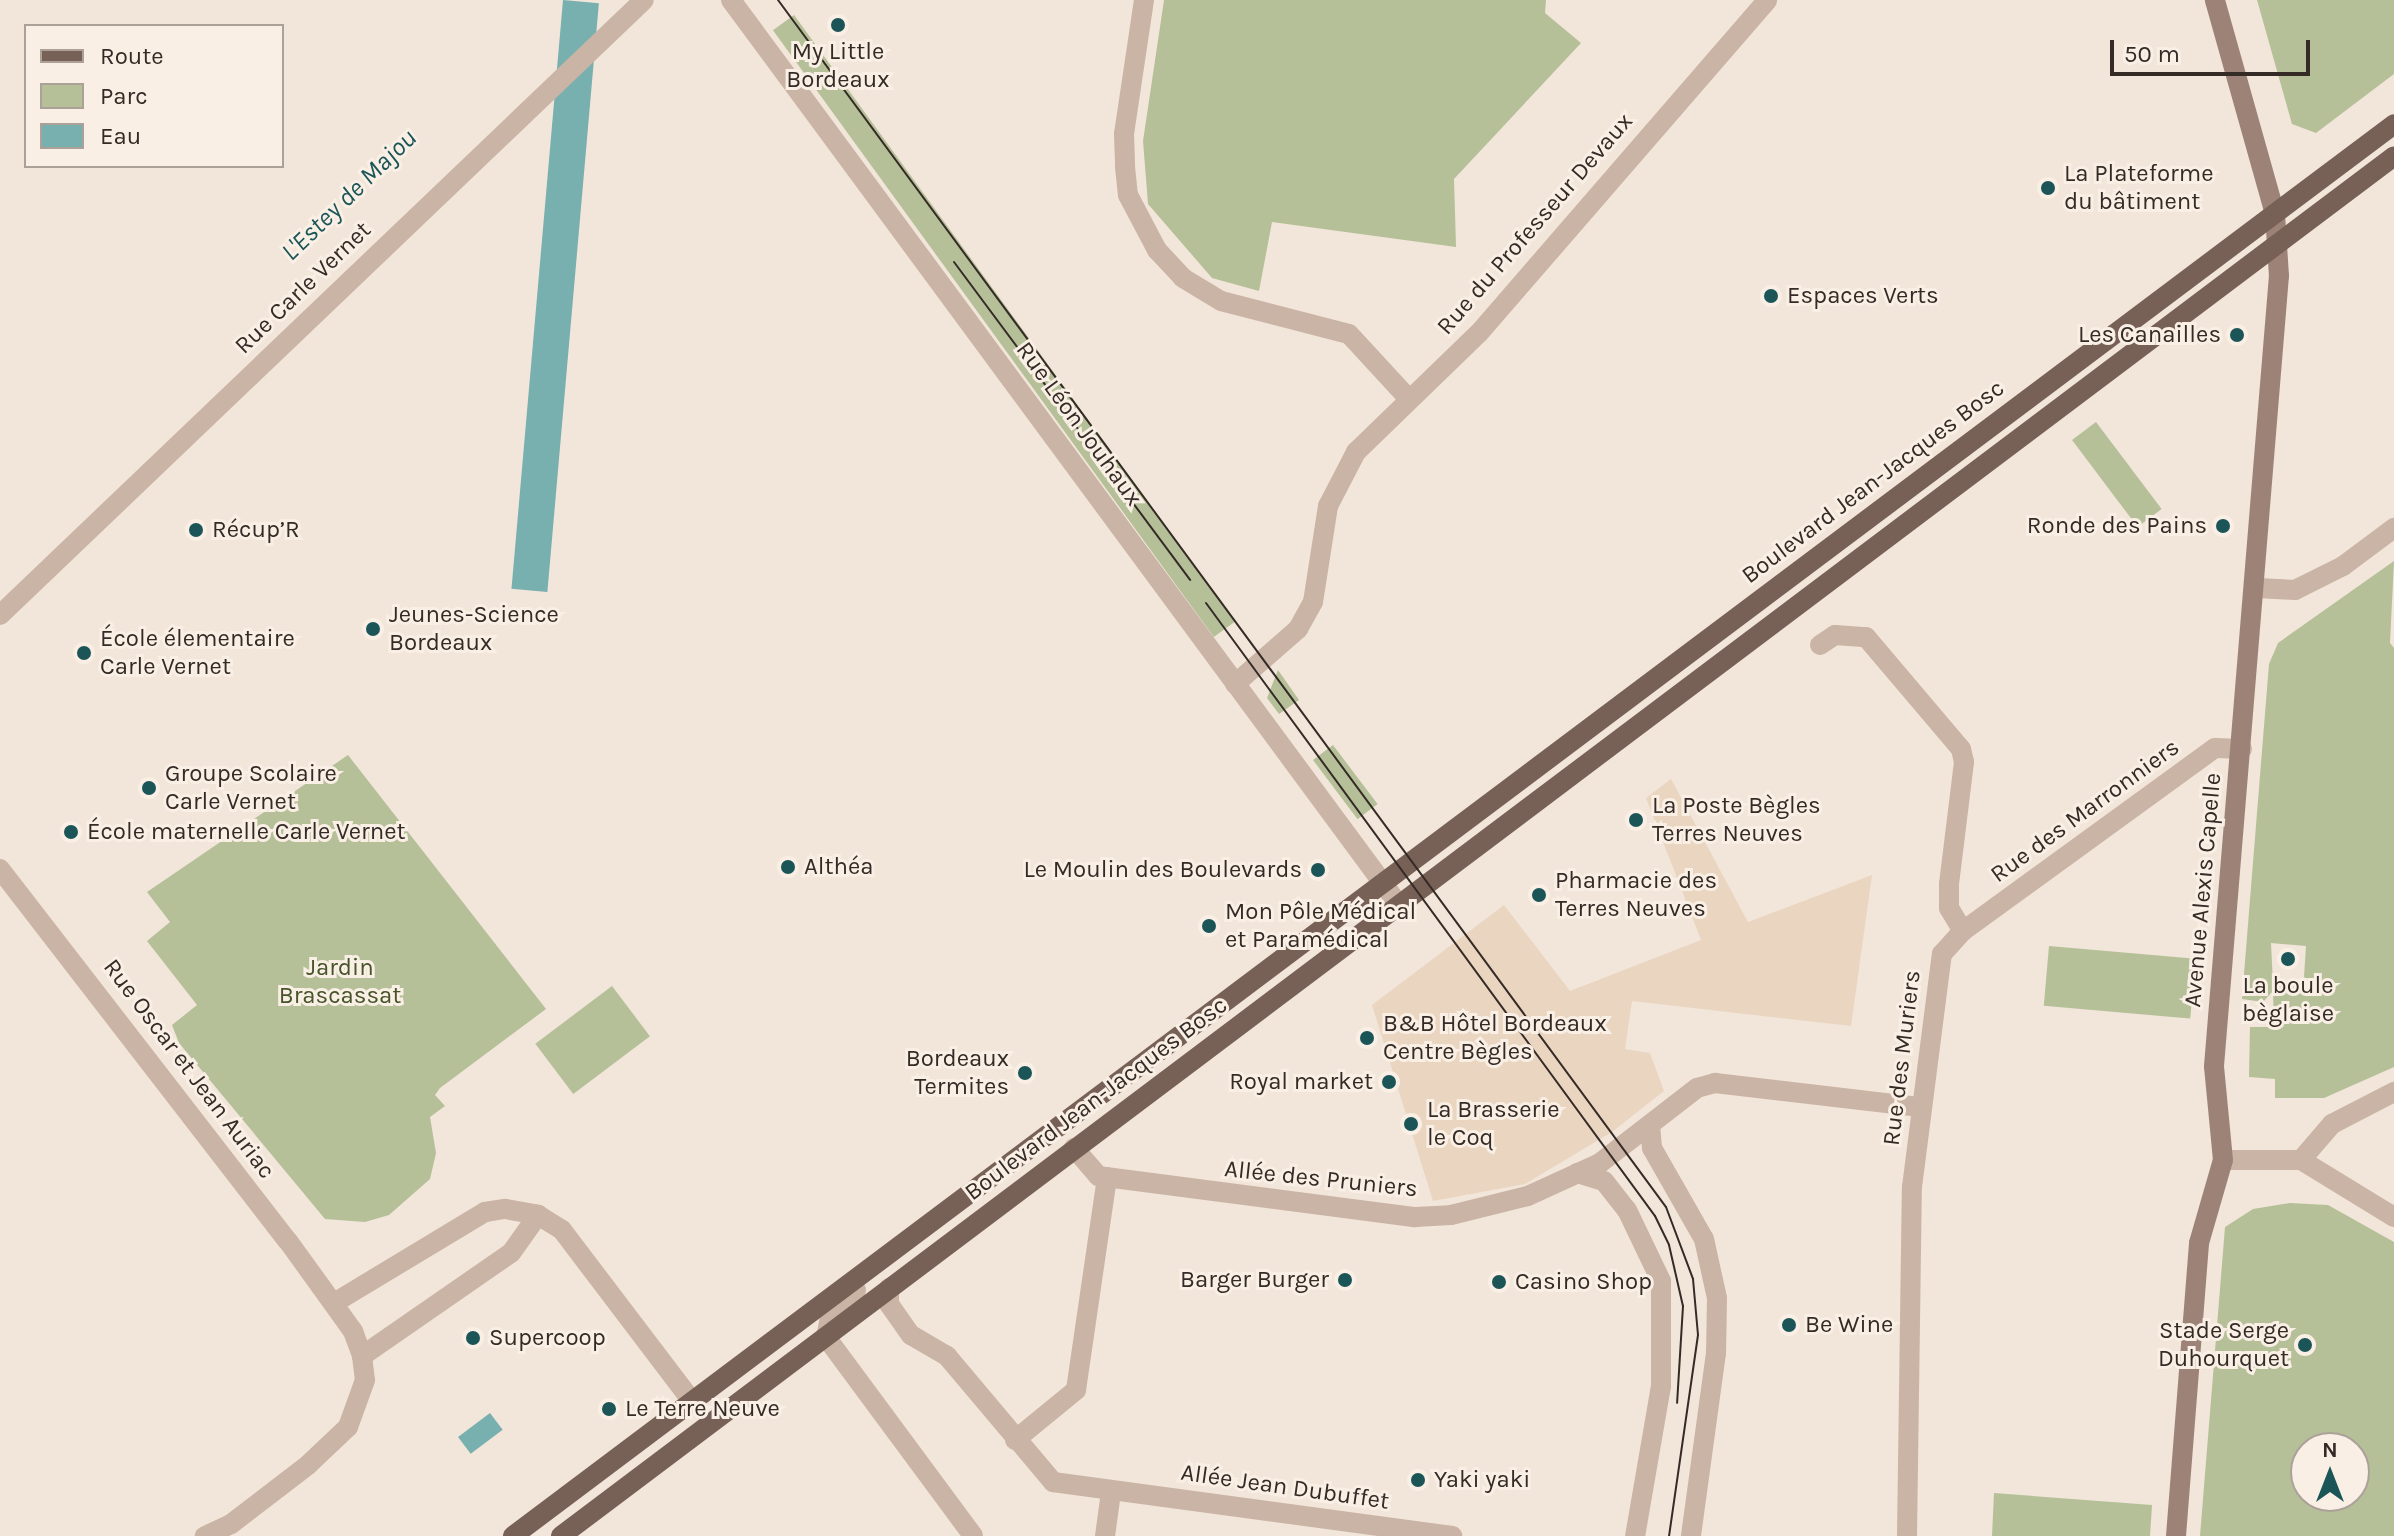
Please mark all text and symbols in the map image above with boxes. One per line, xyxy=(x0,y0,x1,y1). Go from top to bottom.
marker: My Little Bordeaux xyxy=(829,16,847,34)
legend xyxy=(24,24,284,168)
scale bar xyxy=(2114,24,2314,74)
place label: My Little Bordeaux xyxy=(786,38,890,94)
text: 50 m xyxy=(2124,40,2180,68)
text: Route xyxy=(100,42,164,70)
text: Parc xyxy=(100,82,148,110)
street label: Rue du Professeur Devaux xyxy=(1431,107,1639,341)
text: Eau xyxy=(100,122,141,150)
water label: L'Estey de Majou xyxy=(275,123,423,267)
place label: La Plateforme du bâtiment xyxy=(2064,160,2213,216)
marker: La Plateforme du bâtiment xyxy=(2039,179,2057,197)
street label: Rue Carle Vernet xyxy=(229,216,377,360)
place label: Espaces Verts xyxy=(1787,282,1939,310)
marker: Espaces Verts xyxy=(1762,287,1780,305)
place label: Les Canailles xyxy=(2078,321,2221,349)
marker: Les Canailles xyxy=(2228,326,2246,344)
street label: Rue Léon Jouhaux xyxy=(1010,336,1148,512)
street label: Boulevard Jean-Jacques Bosc xyxy=(1736,374,2010,590)
place label: Ronde des Pains xyxy=(2027,512,2207,540)
place label: Récup’R xyxy=(212,516,300,544)
marker: Ronde des Pains xyxy=(2214,517,2232,535)
marker: Récup’R xyxy=(187,521,205,539)
place label: Jeunes-Science Bordeaux xyxy=(389,601,559,657)
marker: Jeunes-Science Bordeaux xyxy=(364,620,382,638)
place label: École élementaire Carle Vernet xyxy=(100,625,295,681)
marker: École élementaire Carle Vernet xyxy=(75,644,93,662)
street label: Rue des Marronniers xyxy=(1985,733,2185,889)
place label: Groupe Scolaire Carle Vernet xyxy=(165,760,337,816)
street label: Avenue Alexis Capelle xyxy=(2178,772,2228,1008)
marker: Groupe Scolaire Carle Vernet xyxy=(140,779,158,797)
place label: La Poste Bègles Terres Neuves xyxy=(1652,792,1821,848)
marker: La Poste Bègles Terres Neuves xyxy=(1627,811,1645,829)
place label: École maternelle Carle Vernet xyxy=(87,818,406,846)
marker: École maternelle Carle Vernet xyxy=(62,823,80,841)
place label: Althéa xyxy=(804,853,874,881)
place label: Le Moulin des Boulevards xyxy=(1023,856,1302,884)
marker: Althéa xyxy=(779,858,797,876)
marker: Le Moulin des Boulevards xyxy=(1309,861,1327,879)
place label: Pharmacie des Terres Neuves xyxy=(1555,867,1717,923)
marker: Pharmacie des Terres Neuves xyxy=(1530,886,1548,904)
place label: Mon Pôle Médical et Paramédical xyxy=(1225,898,1416,954)
marker: Mon Pôle Médical et Paramédical xyxy=(1200,917,1218,935)
marker: La boule bèglaise xyxy=(2279,950,2297,968)
street label: Rue Oscar et Jean Auriac xyxy=(97,954,281,1184)
park label: Jardin Brascassat xyxy=(279,954,401,1010)
street label: Rue des Muriers xyxy=(1877,969,1927,1147)
place label: La boule bèglaise xyxy=(2242,972,2334,1028)
street label: Boulevard Jean-Jacques Bosc xyxy=(959,991,1233,1207)
place label: B&B Hôtel Bordeaux Centre Bègles xyxy=(1383,1010,1607,1066)
marker: B&B Hôtel Bordeaux Centre Bègles xyxy=(1358,1029,1376,1047)
place label: Bordeaux Termites xyxy=(906,1045,1009,1101)
marker: Bordeaux Termites xyxy=(1016,1064,1034,1082)
place label: Royal market xyxy=(1229,1068,1373,1096)
marker: Royal market xyxy=(1380,1073,1398,1091)
place label: La Brasserie le Coq xyxy=(1427,1096,1560,1152)
marker: La Brasserie le Coq xyxy=(1402,1115,1420,1133)
street label: Allée des Pruniers xyxy=(1223,1155,1419,1203)
place label: Barger Burger xyxy=(1180,1266,1329,1294)
place label: Casino Shop xyxy=(1515,1268,1652,1296)
marker: Barger Burger xyxy=(1336,1271,1354,1289)
marker: Casino Shop xyxy=(1490,1273,1508,1291)
place label: Be Wine xyxy=(1805,1311,1893,1339)
marker: Be Wine xyxy=(1780,1316,1798,1334)
place label: Stade Serge Duhourquet xyxy=(2158,1317,2289,1373)
place label: Supercoop xyxy=(489,1324,606,1352)
marker: Supercoop xyxy=(464,1329,482,1347)
marker: Stade Serge Duhourquet xyxy=(2296,1336,2314,1354)
place label: Le Terre Neuve xyxy=(625,1395,780,1423)
marker: Le Terre Neuve xyxy=(600,1400,618,1418)
north arrow xyxy=(2290,1432,2370,1512)
text: N xyxy=(2322,1437,2338,1463)
street label: Allée Jean Dubuffet xyxy=(1179,1458,1391,1516)
place label: Yaki yaki xyxy=(1434,1466,1530,1494)
marker: Yaki yaki xyxy=(1409,1471,1427,1489)

